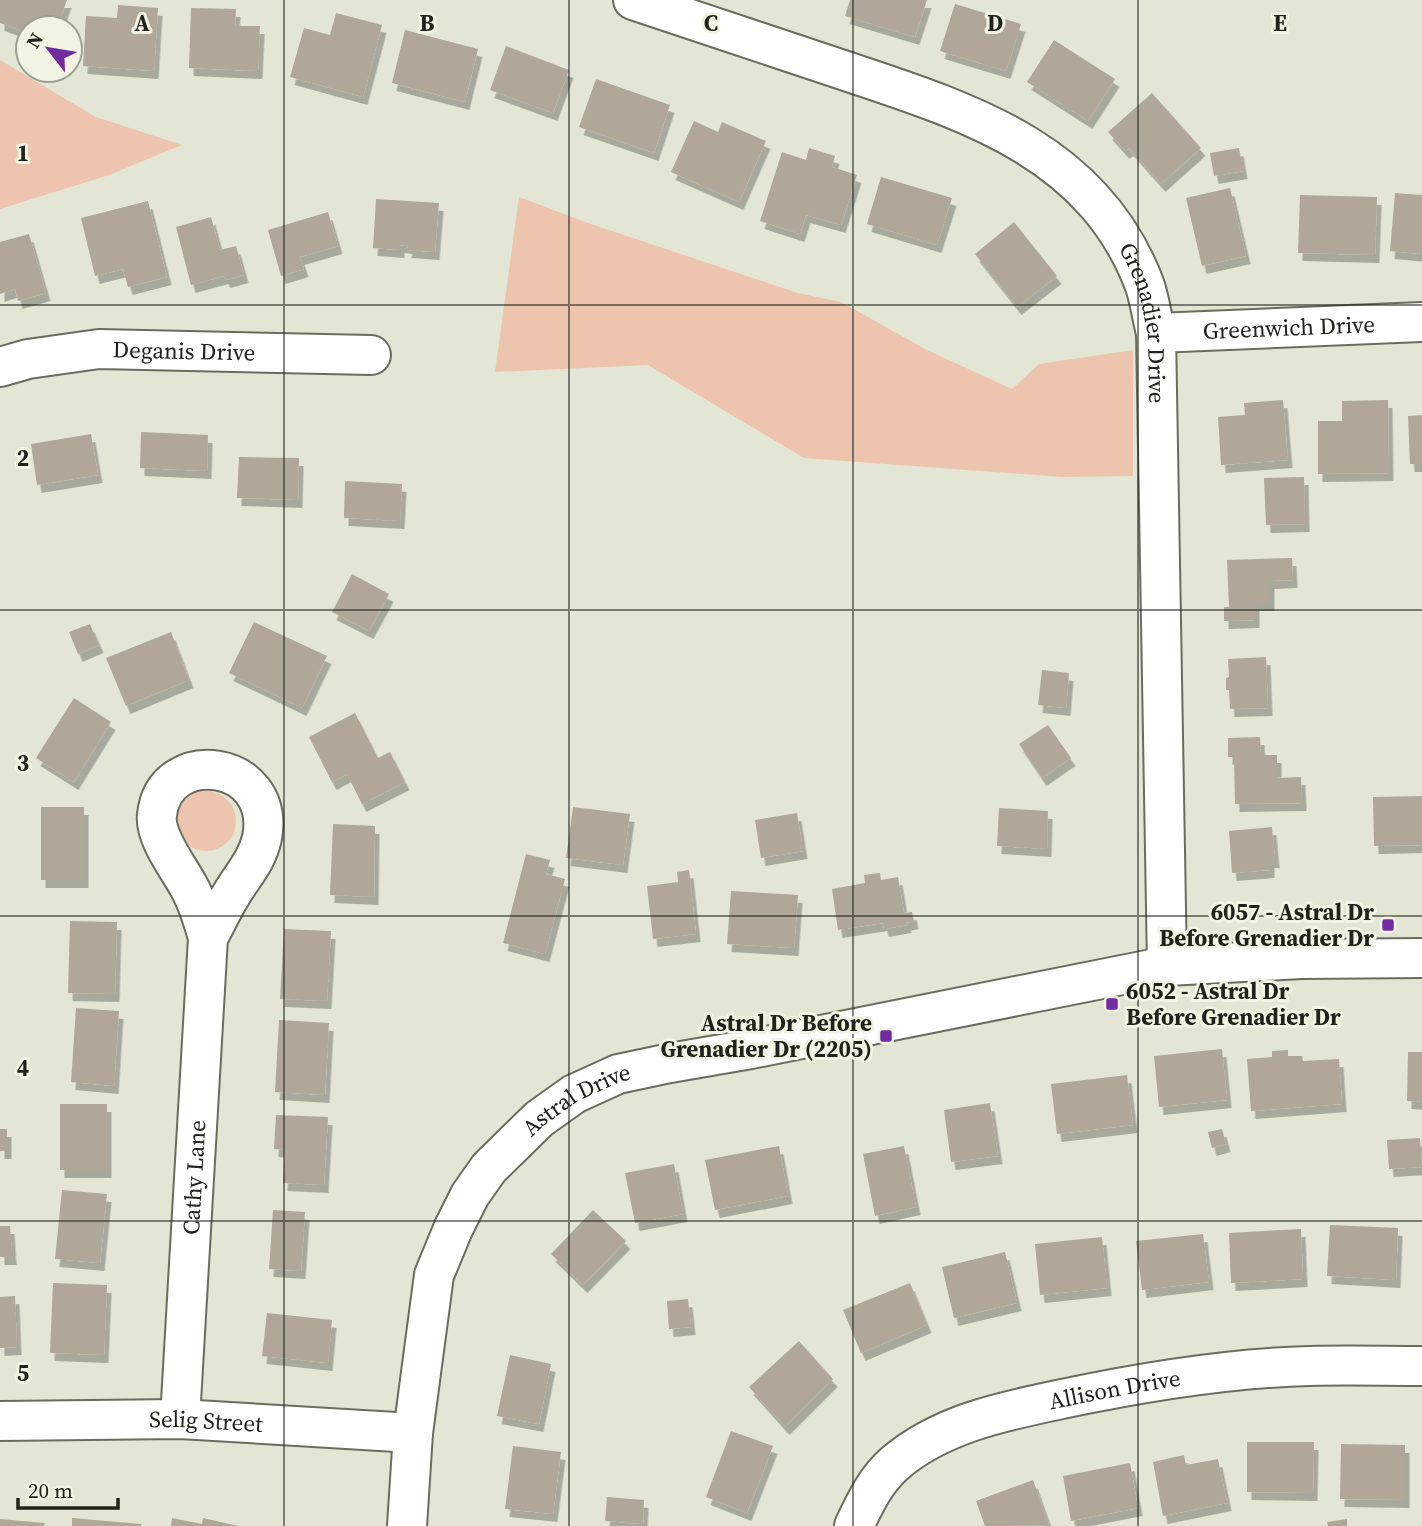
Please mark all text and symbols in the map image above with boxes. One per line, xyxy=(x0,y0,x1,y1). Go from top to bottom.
text: A xyxy=(134,7,150,39)
text: B xyxy=(420,7,435,39)
text: C xyxy=(704,7,718,39)
text: D xyxy=(987,7,1003,39)
text: E xyxy=(1273,7,1287,39)
north arrow xyxy=(14,14,84,84)
text: N xyxy=(20,27,49,53)
text: 1 xyxy=(17,137,29,169)
street label: Grenadier Drive xyxy=(1111,237,1173,404)
street label: Greenwich Drive xyxy=(1202,308,1375,347)
street label: Deganis Drive xyxy=(112,333,256,368)
text: 2 xyxy=(17,442,29,474)
text: 3 xyxy=(17,747,29,779)
place label: 6057 - Astral Dr Before Grenadier Dr xyxy=(1159,896,1374,954)
marker: 6057 - Astral Dr Before Grenadier Dr xyxy=(1380,917,1396,933)
place label: 6052 - Astral Dr Before Grenadier Dr xyxy=(1126,975,1341,1033)
marker: 6052 - Astral Dr Before Grenadier Dr xyxy=(1104,996,1120,1012)
place label: Astral Dr Before Grenadier Dr (2205) xyxy=(660,1007,872,1065)
marker: Astral Dr Before Grenadier Dr (2205) xyxy=(878,1028,894,1044)
text: 4 xyxy=(17,1052,29,1084)
street label: Astral Drive xyxy=(515,1056,633,1143)
street label: Cathy Lane xyxy=(175,1119,213,1236)
text: 5 xyxy=(17,1357,29,1389)
street label: Allison Drive xyxy=(1046,1362,1183,1417)
street label: Selig Street xyxy=(149,1403,264,1440)
scale bar xyxy=(18,1466,117,1510)
text: 20 m xyxy=(28,1476,73,1505)

